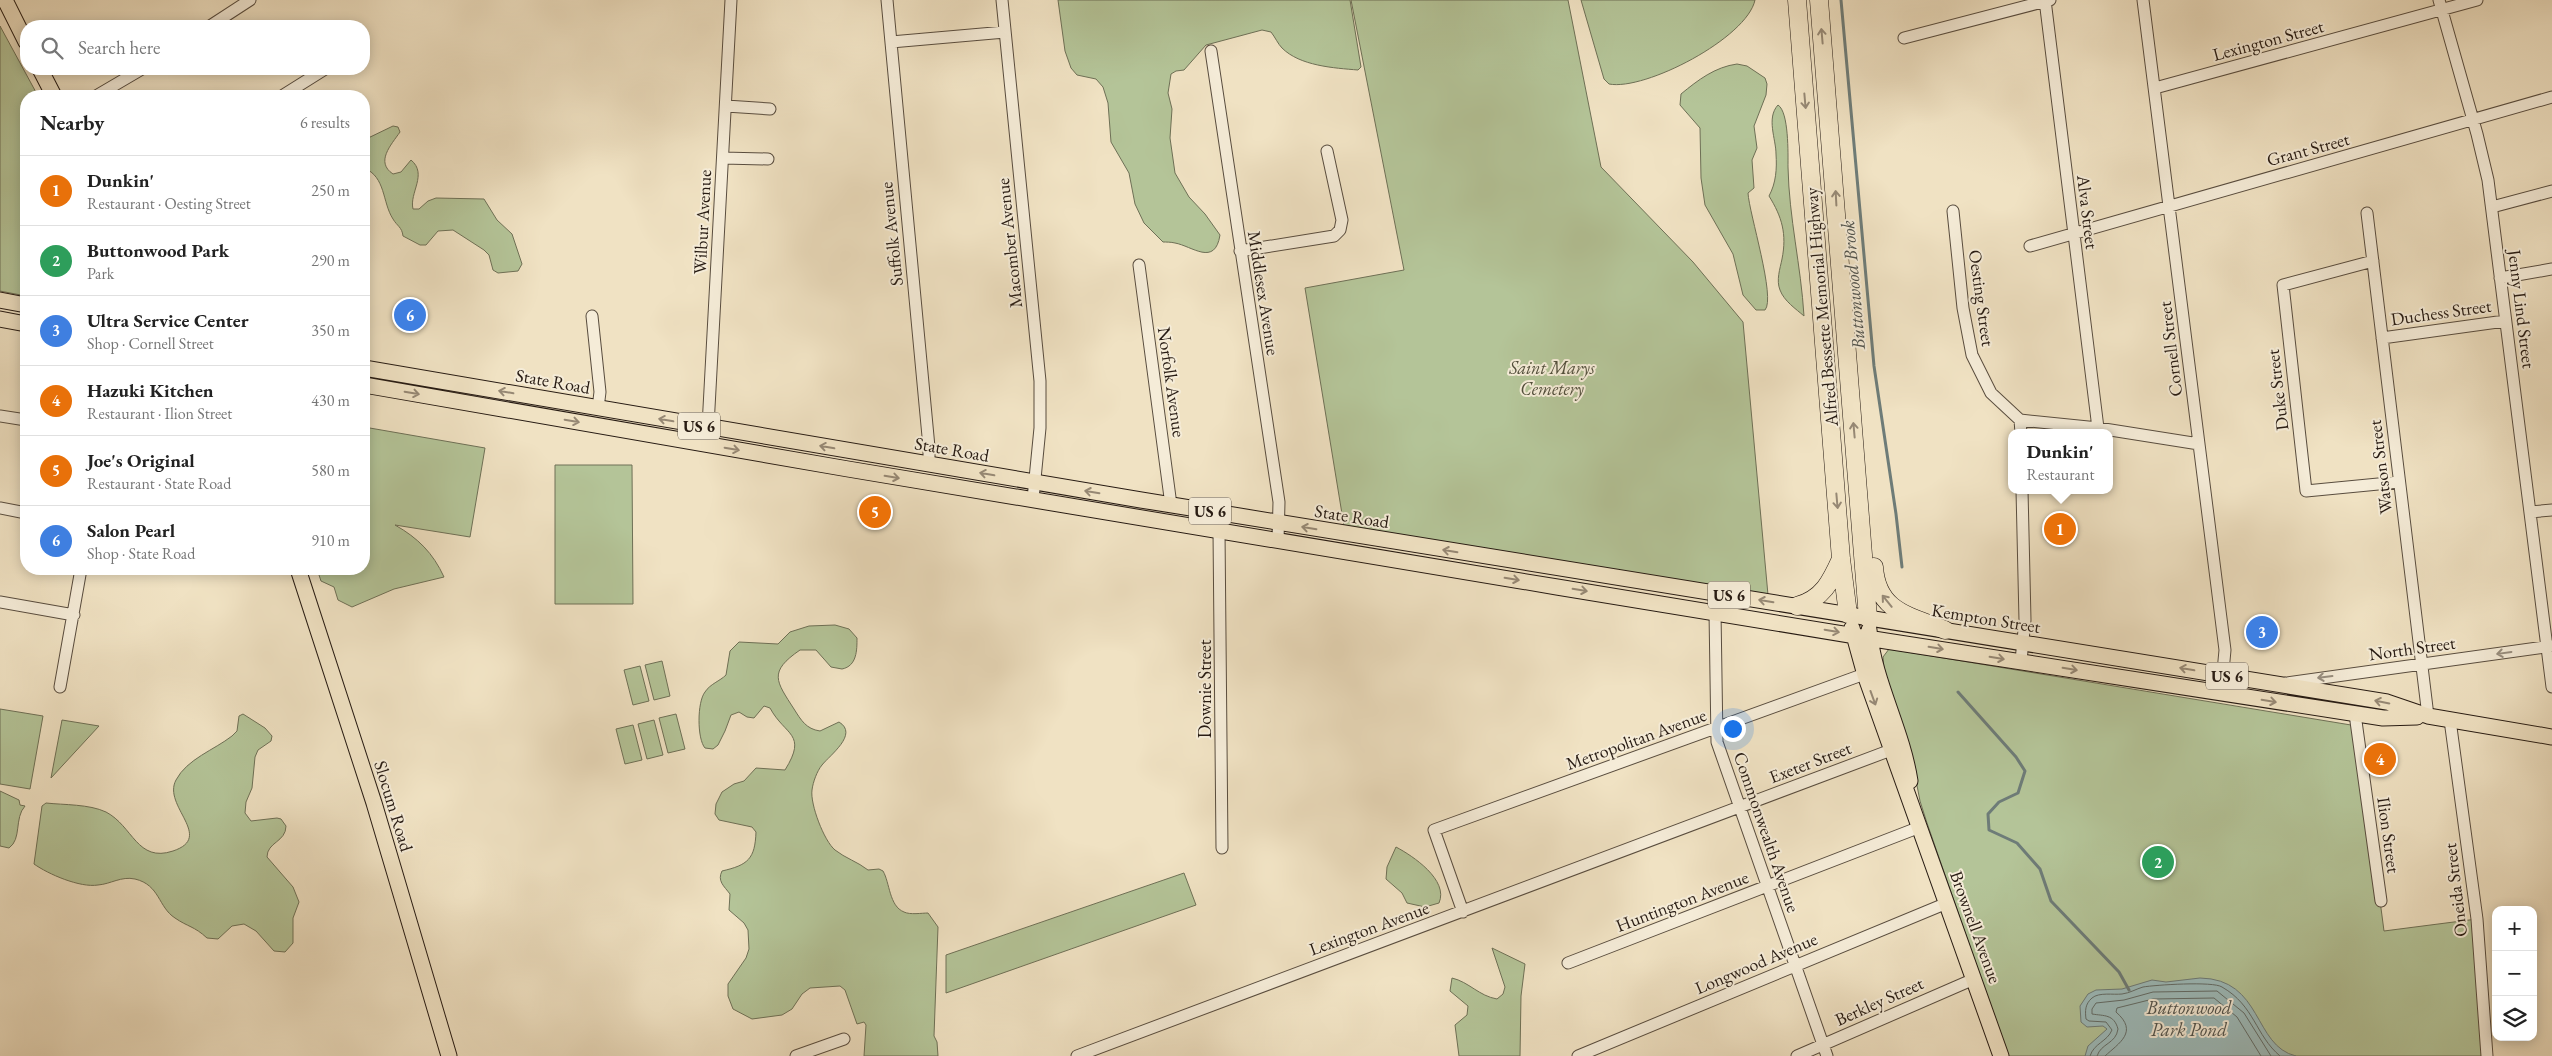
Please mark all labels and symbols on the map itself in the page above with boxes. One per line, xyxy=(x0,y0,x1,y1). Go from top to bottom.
street label: Lexington Street xyxy=(2210,14,2326,66)
one-way arrow xyxy=(1817,28,1827,44)
one-way arrow xyxy=(1800,93,1809,109)
street label: Grant Street xyxy=(2264,127,2352,171)
street label: Wilbur Avenue xyxy=(688,169,716,275)
street label: Alva Street xyxy=(2072,173,2104,251)
street label: Macomber Avenue xyxy=(991,177,1027,309)
street label: Suffolk Avenue xyxy=(874,181,908,287)
street label: Alfred Bessette Memorial Highway xyxy=(1799,186,1843,429)
one-way arrow xyxy=(1832,190,1841,206)
water label: Buttonwood Brook xyxy=(1835,219,1871,352)
street label: Middlesex Avenue xyxy=(1243,229,1285,357)
street label: Jenny Lind Street xyxy=(2503,246,2541,370)
street label: Oesting Street xyxy=(1964,248,2000,348)
street label: Duchess Street xyxy=(2389,294,2493,330)
pin: 6 xyxy=(394,296,426,334)
street label: Cornell Street xyxy=(2153,300,2187,398)
street label: Norfolk Avenue xyxy=(1153,325,1191,439)
street label: Duke Street xyxy=(2261,348,2293,432)
park label: Saint Marys Cemetery xyxy=(1508,356,1596,401)
street label: State Road xyxy=(514,363,593,399)
one-way arrow xyxy=(499,387,515,397)
one-way arrow xyxy=(403,389,419,399)
road number: US 6 xyxy=(678,412,720,440)
one-way arrow xyxy=(659,414,675,424)
one-way arrow xyxy=(563,417,579,427)
street label: Watson Street xyxy=(2363,418,2397,516)
one-way arrow xyxy=(1849,422,1858,438)
street label: State Road xyxy=(913,431,992,467)
one-way arrow xyxy=(819,441,835,451)
one-way arrow xyxy=(724,445,740,455)
one-way arrow xyxy=(979,469,995,479)
one-way arrow xyxy=(884,472,900,482)
one-way arrow xyxy=(1085,487,1101,497)
one-way arrow xyxy=(1832,492,1841,508)
pin: 5 xyxy=(859,493,891,531)
road number: US 6 xyxy=(1189,498,1231,524)
street label: State Road xyxy=(1313,499,1392,533)
pin: 1 xyxy=(2044,510,2076,548)
one-way arrow xyxy=(1301,522,1317,532)
one-way arrow xyxy=(1442,545,1458,555)
one-way arrow xyxy=(1504,575,1520,585)
road number: US 6 xyxy=(1708,582,1750,608)
one-way arrow xyxy=(1572,586,1588,596)
one-way arrow xyxy=(1881,595,1892,608)
one-way arrow xyxy=(1758,596,1774,606)
street label: Kempton Street xyxy=(1930,598,2042,638)
pin: 3 xyxy=(2246,613,2278,651)
one-way arrow xyxy=(1824,626,1840,636)
street label: North Street xyxy=(2367,630,2457,665)
street label: Downie Street xyxy=(1193,639,1216,738)
one-way arrow xyxy=(1927,644,1943,654)
one-way arrow xyxy=(2496,648,2512,658)
one-way arrow xyxy=(1989,653,2005,663)
road number: US 6 xyxy=(2206,662,2248,689)
one-way arrow xyxy=(2061,664,2077,674)
one-way arrow xyxy=(2179,664,2195,674)
one-way arrow xyxy=(2318,673,2334,683)
one-way arrow xyxy=(1869,690,1878,705)
one-way arrow xyxy=(2261,696,2277,706)
one-way arrow xyxy=(2374,696,2390,706)
street label: Metropolitan Avenue xyxy=(1563,703,1709,775)
your location xyxy=(1720,716,1746,742)
street label: Exeter Street xyxy=(1766,736,1855,788)
pin: 4 xyxy=(2364,740,2396,778)
street label: Commonwealth Avenue xyxy=(1729,749,1805,915)
street label: Slocum Road xyxy=(369,758,419,855)
street label: Ilion Street xyxy=(2372,796,2406,875)
street label: Oneida Street xyxy=(2438,842,2472,938)
pin: 2 xyxy=(2142,843,2174,881)
street label: Huntington Avenue xyxy=(1612,865,1752,937)
street label: Brownell Avenue xyxy=(1945,868,2007,986)
street label: Lexington Avenue xyxy=(1306,896,1432,960)
street label: Longwood Avenue xyxy=(1691,927,1821,999)
street label: Berkley Street xyxy=(1831,971,1927,1031)
water label: Buttonwood Park Pond xyxy=(2146,995,2232,1042)

